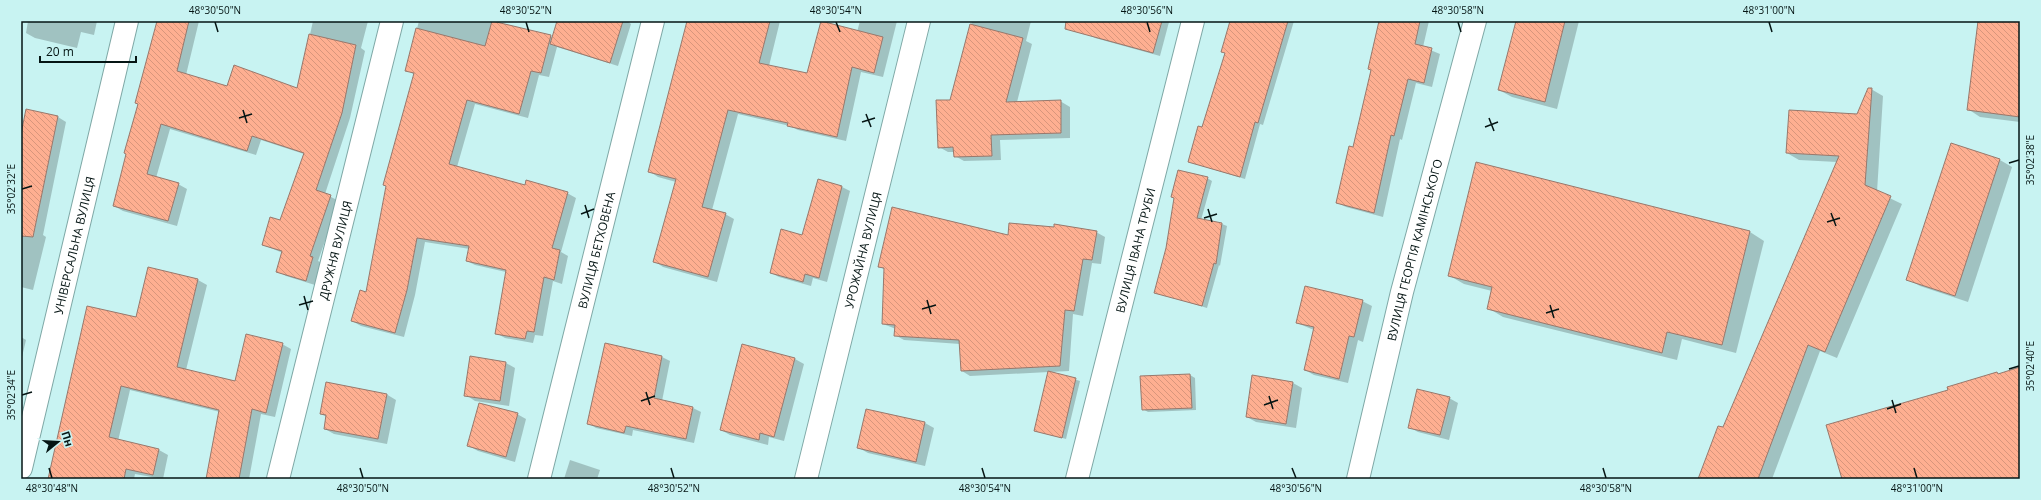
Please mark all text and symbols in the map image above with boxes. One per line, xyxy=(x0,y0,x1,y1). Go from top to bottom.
text: 48°30'50"N xyxy=(189,3,241,17)
text: 48°30'52"N xyxy=(500,3,552,17)
text: 48°30'54"N xyxy=(810,3,862,17)
text: 48°30'56"N xyxy=(1121,3,1173,17)
text: 48°30'58"N xyxy=(1432,3,1484,17)
text: 48°31'00"N xyxy=(1743,3,1795,17)
scale bar xyxy=(40,38,136,64)
text: 20 m xyxy=(46,43,74,60)
text: 35°02'38"E xyxy=(2023,135,2037,185)
street label: ВУЛИЦЯ ГЕОРГІЯ КАМІНСЬКОГО xyxy=(1382,157,1446,342)
text: 35°02'32"E xyxy=(4,164,18,214)
street label: УНІВЕРСАЛЬНА ВУЛИЦЯ xyxy=(49,174,98,316)
street label: ВУЛИЦЯ ІВАНА ТРУБИ xyxy=(1111,186,1159,315)
street label: ВУЛИЦЯ БЕТХОВЕНА xyxy=(573,189,619,310)
street label: УРОЖАЙНА ВУЛИЦЯ xyxy=(840,190,885,310)
street label: ДРУЖНЯ ВУЛИЦЯ xyxy=(314,199,356,301)
text: 35°02'40"E xyxy=(2023,341,2037,391)
text: 35°02'34"E xyxy=(4,370,18,420)
north arrow xyxy=(38,422,78,462)
text: Пн xyxy=(58,429,78,448)
text: 48°30'48"N xyxy=(26,481,78,495)
text: 48°30'50"N xyxy=(337,481,389,495)
text: 48°30'52"N xyxy=(648,481,700,495)
text: 48°30'54"N xyxy=(959,481,1011,495)
text: 48°30'56"N xyxy=(1270,481,1322,495)
text: 48°30'58"N xyxy=(1580,481,1632,495)
text: 48°31'00"N xyxy=(1891,481,1943,495)

